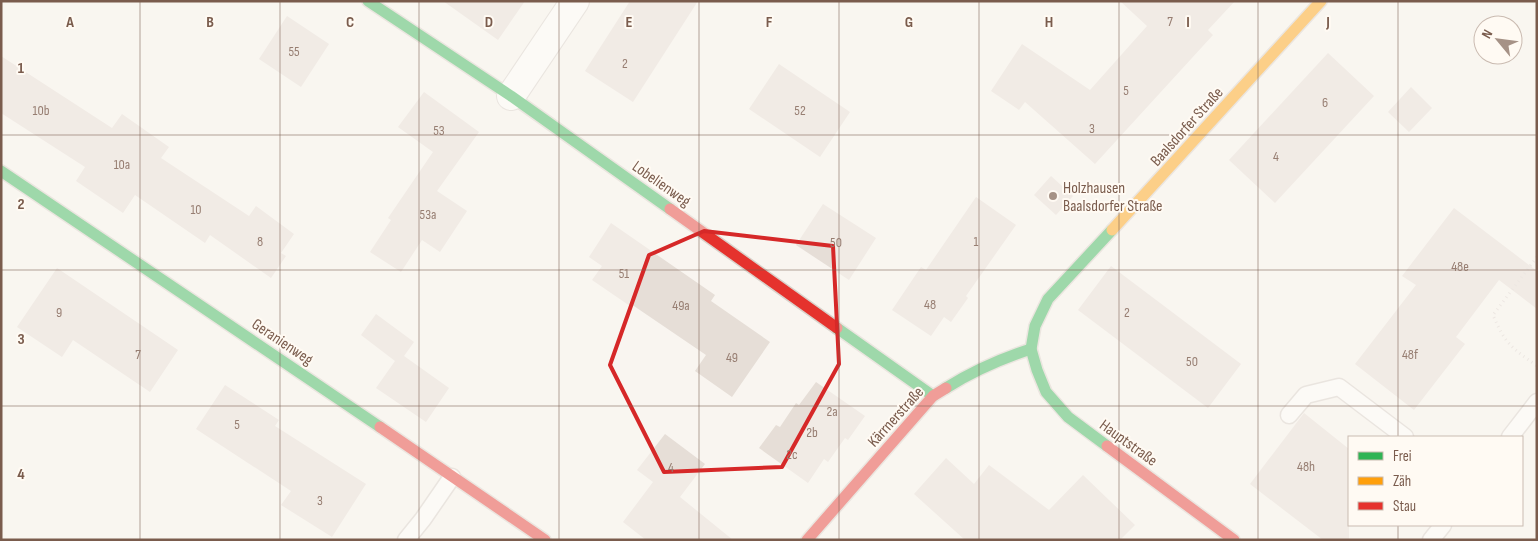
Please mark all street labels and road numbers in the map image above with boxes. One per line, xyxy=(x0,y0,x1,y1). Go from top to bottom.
street label: Baalsdorfer Straße xyxy=(1147,84,1227,170)
street label: Lobelienweg xyxy=(628,157,694,211)
street label: Geranienweg xyxy=(248,315,316,370)
street label: Kärrnerstraße xyxy=(864,383,928,451)
street label: Hauptstraße xyxy=(1096,416,1161,470)

